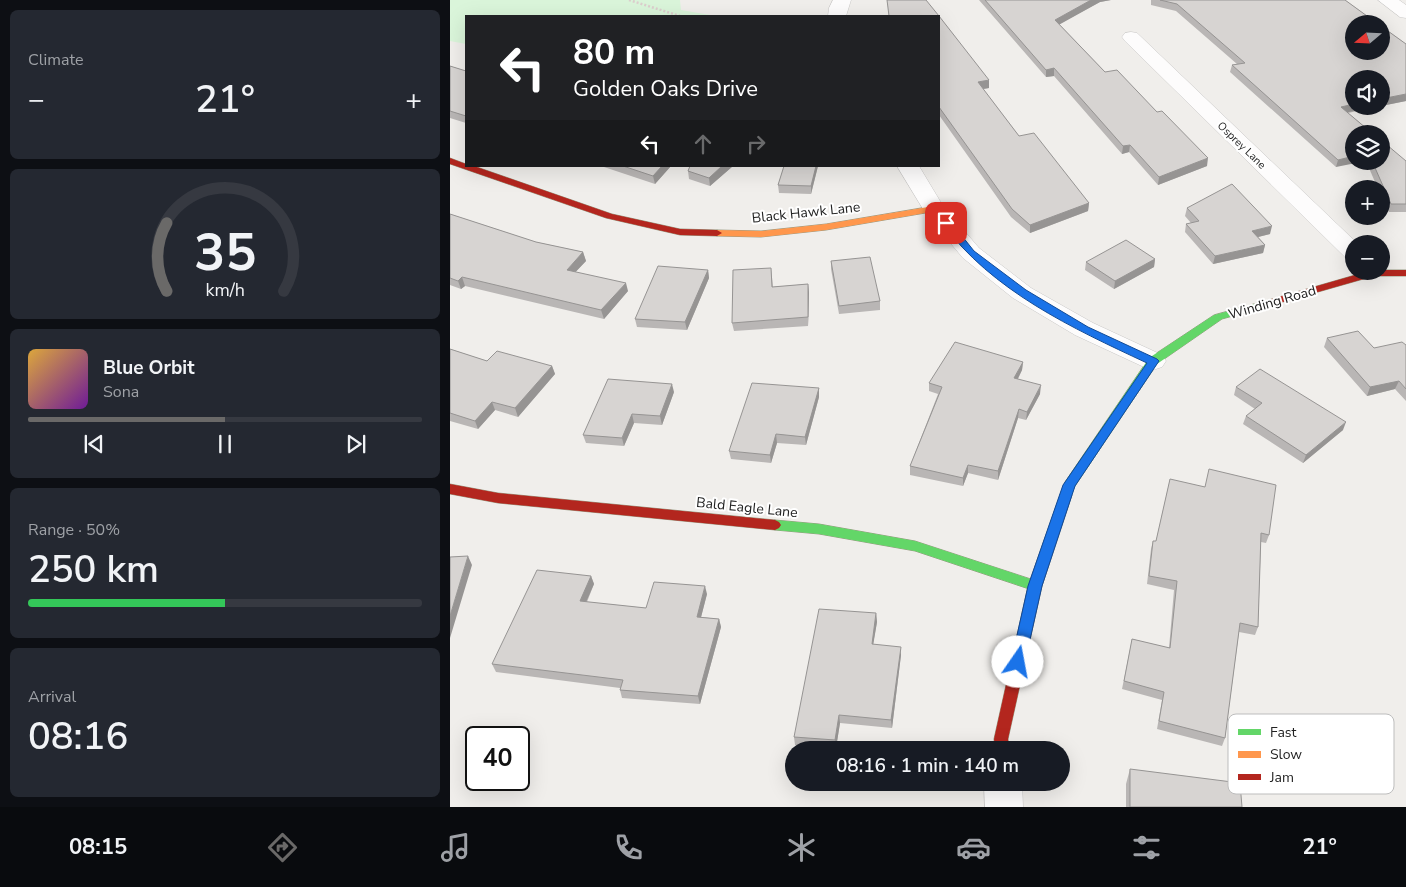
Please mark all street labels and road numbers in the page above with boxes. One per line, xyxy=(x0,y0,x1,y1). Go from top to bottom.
street label: Osprey Lane xyxy=(1214,118,1269,172)
street label: Black Hawk Lane xyxy=(751,197,861,228)
street label: Winding Road xyxy=(1226,281,1318,324)
street label: Bald Eagle Lane xyxy=(695,493,799,522)

